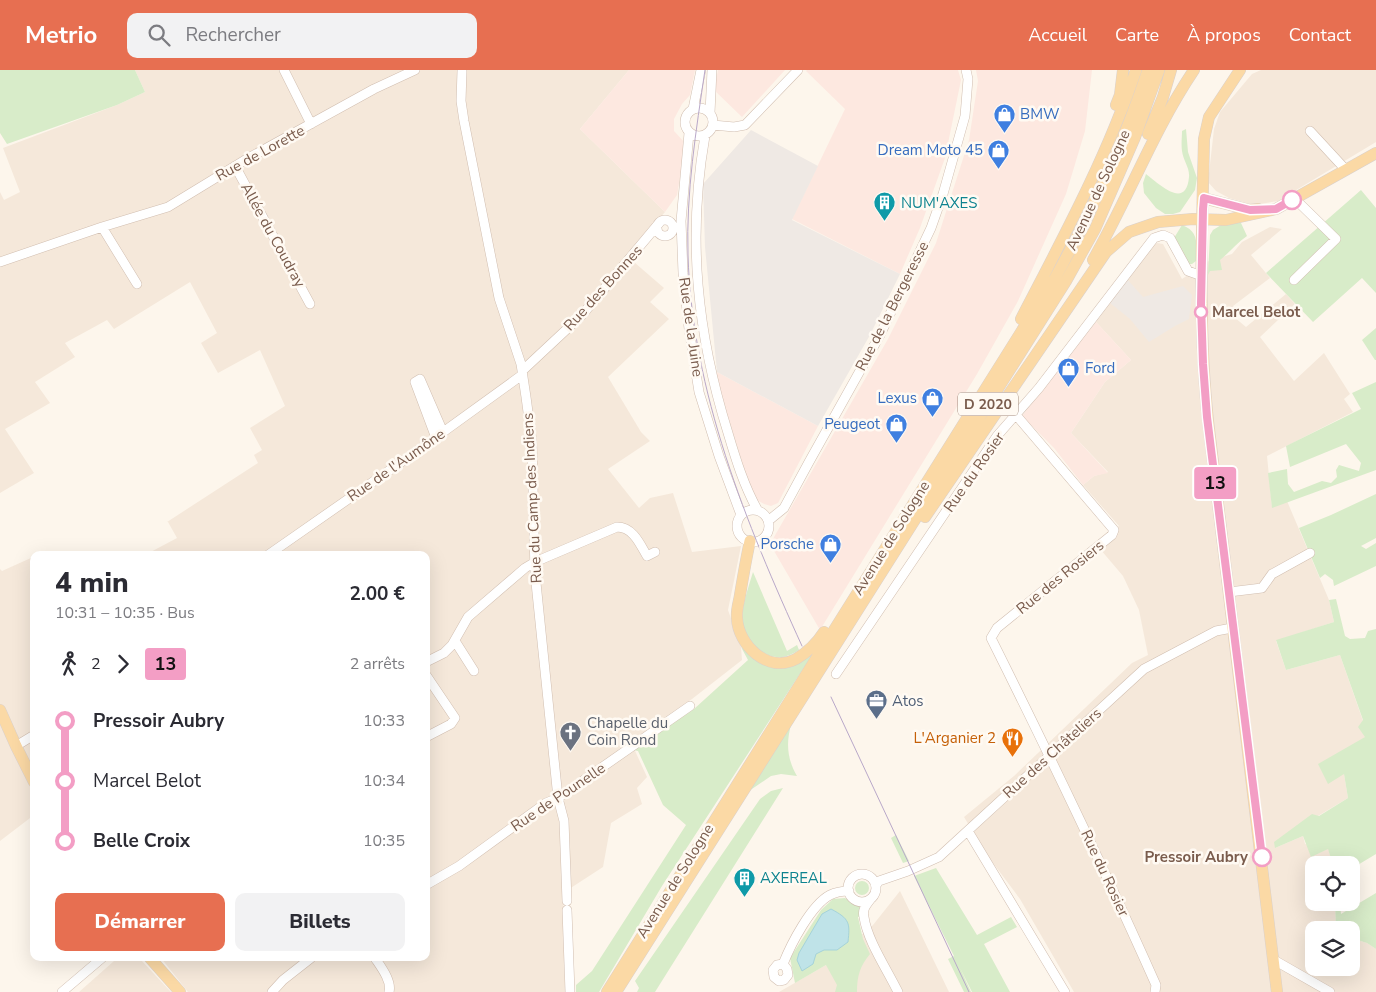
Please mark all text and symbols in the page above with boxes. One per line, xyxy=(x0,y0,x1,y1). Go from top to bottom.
search box xyxy=(127,13,477,58)
text: Metrio xyxy=(25,19,97,51)
icon: search xyxy=(145,21,173,49)
text: Rechercher xyxy=(185,22,281,48)
text: Accueil xyxy=(1028,23,1087,47)
text: Carte xyxy=(1115,23,1159,47)
text: À propos xyxy=(1187,23,1261,47)
text: Contact xyxy=(1289,23,1351,47)
shop icon: BMW xyxy=(992,102,1016,133)
place label: BMW xyxy=(1020,104,1060,124)
street label: Rue de Lorette xyxy=(212,120,308,186)
street label: Avenue de Sologne xyxy=(1061,126,1135,254)
shop icon: Dream Moto 45 xyxy=(987,138,1011,169)
place label: Dream Moto 45 xyxy=(878,140,983,160)
street label: Allée du Coudray xyxy=(236,179,310,291)
unlabelled marker xyxy=(1282,190,1302,210)
building icon: NUM'AXES xyxy=(873,191,897,222)
place label: NUM'AXES xyxy=(901,193,977,213)
street label: Rue de la Bergeresse xyxy=(851,238,933,374)
street label: Rue des Bonnes xyxy=(559,241,647,335)
street label: Rue de la Juine xyxy=(674,276,708,378)
place label: Marcel Belot xyxy=(1212,302,1301,322)
marker: Marcel Belot xyxy=(1194,305,1208,319)
shop icon: Ford xyxy=(1057,356,1081,387)
place label: Ford xyxy=(1085,358,1115,378)
shop icon: Lexus xyxy=(921,386,945,417)
place label: Lexus xyxy=(878,388,917,408)
road number: D 2020 xyxy=(958,392,1018,416)
street label: Rue du Camp des Indiens xyxy=(518,412,546,584)
shop icon: Peugeot xyxy=(884,412,908,443)
place label: Peugeot xyxy=(824,414,881,434)
street label: Rue de l'Aumône xyxy=(343,424,449,506)
street label: Rue du Rosier xyxy=(939,427,1009,516)
line badge: 13 xyxy=(1192,467,1238,499)
text: 13 xyxy=(1204,471,1226,495)
street label: Avenue de Sologne xyxy=(848,477,934,599)
shop icon: Porsche xyxy=(818,532,842,563)
place label: Porsche xyxy=(761,534,814,554)
street label: Rue des Rosiers xyxy=(1012,535,1108,619)
text: 4 min xyxy=(55,564,129,602)
text: 2.00 € xyxy=(350,581,405,607)
text: 10:31 – 10:35 · Bus xyxy=(55,602,195,624)
icon: walk xyxy=(55,650,83,678)
icon: forward xyxy=(109,650,137,678)
text: 13 xyxy=(155,652,176,676)
text: 2 xyxy=(91,653,101,675)
text: 2 arrêts xyxy=(350,653,405,675)
office icon: Atos xyxy=(864,689,888,720)
place label: Atos xyxy=(892,691,923,711)
street label: Rue des Châteliers xyxy=(998,703,1106,803)
text: Pressoir Aubry xyxy=(93,708,224,734)
text: 10:33 xyxy=(363,710,405,732)
place label: Chapelle du Coin Rond xyxy=(587,713,668,750)
church icon: Chapelle du Coin Rond xyxy=(559,720,583,751)
restaurant icon: L'Arganier 2 xyxy=(1000,726,1024,757)
place label: L'Arganier 2 xyxy=(913,728,996,748)
street label: Rue de Pounelle xyxy=(507,758,609,836)
text: Marcel Belot xyxy=(93,768,201,794)
text: 10:34 xyxy=(363,770,405,792)
street label: Avenue de Sologne xyxy=(632,820,718,942)
street label: Rue du Rosier xyxy=(1076,826,1134,920)
text: Belle Croix xyxy=(93,828,190,854)
text: 10:35 xyxy=(363,830,405,852)
place label: Pressoir Aubry xyxy=(1144,847,1248,867)
marker: Pressoir Aubry xyxy=(1252,847,1272,867)
map controls xyxy=(1305,856,1360,976)
button: locate xyxy=(1305,856,1360,911)
building icon: AXEREAL xyxy=(732,866,756,897)
place label: AXEREAL xyxy=(760,868,827,888)
button: Démarrer xyxy=(55,893,225,951)
button: Billets xyxy=(235,893,405,951)
button: layers xyxy=(1305,921,1360,976)

